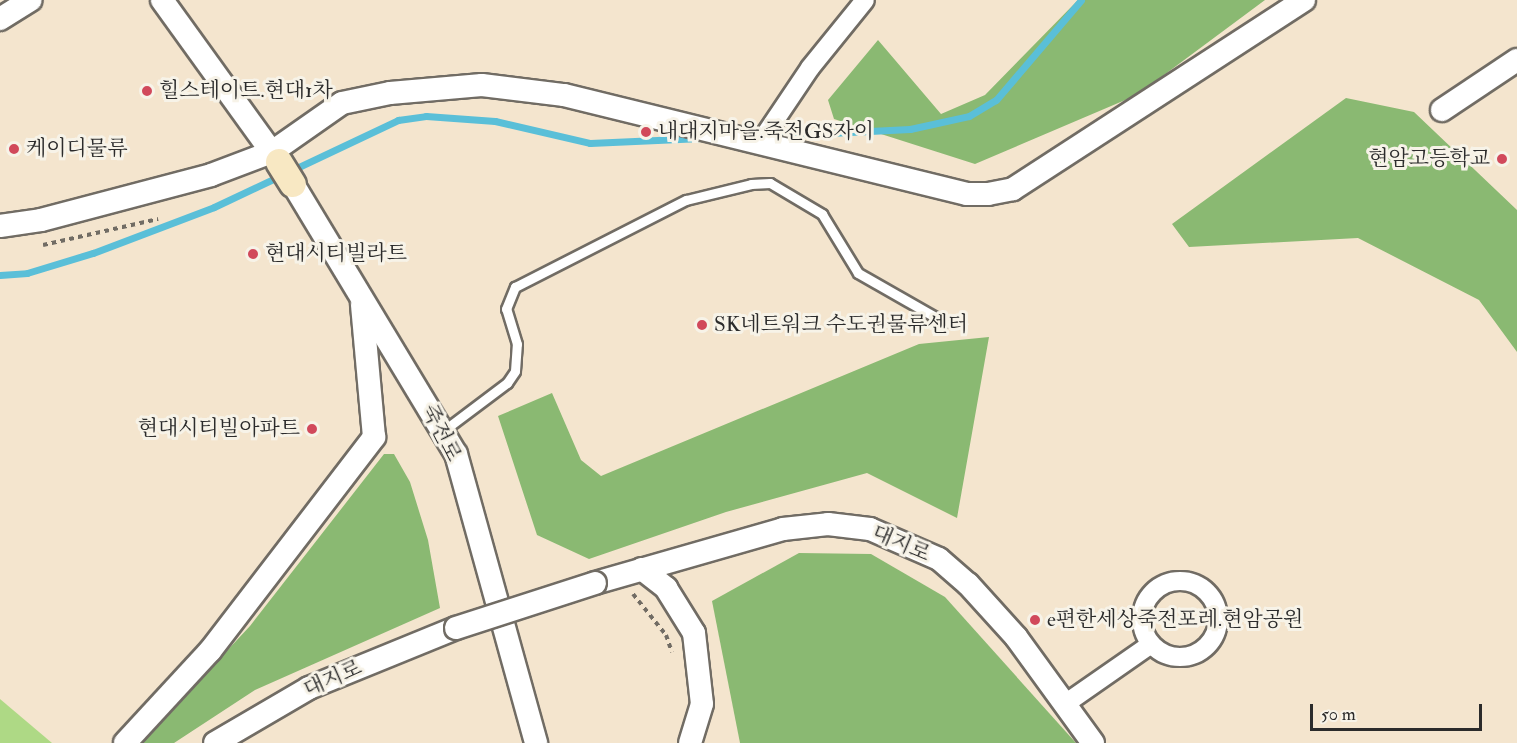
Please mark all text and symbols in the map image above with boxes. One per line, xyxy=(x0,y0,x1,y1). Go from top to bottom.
place label: 힐스테이트.현대1차 xyxy=(159,78,333,104)
marker: 힐스테이트.현대1차 xyxy=(140,84,154,98)
place label: 내대지마을.죽전GS자이 xyxy=(658,119,874,145)
marker: 내대지마을.죽전GS자이 xyxy=(639,125,653,139)
place label: 케이디물류 xyxy=(26,136,127,162)
marker: 케이디물류 xyxy=(7,142,21,156)
place label: 현암고등학교 xyxy=(1368,146,1490,172)
marker: 현암고등학교 xyxy=(1495,152,1509,166)
place label: 현대시티빌라트 xyxy=(265,241,407,267)
marker: 현대시티빌라트 xyxy=(246,247,260,261)
place label: SK네트워크 수도권물류센터 xyxy=(714,312,968,338)
marker: SK네트워크 수도권물류센터 xyxy=(695,318,709,332)
street label: 죽전로 xyxy=(416,400,466,466)
place label: 현대시티빌아파트 xyxy=(138,416,300,442)
marker: 현대시티빌아파트 xyxy=(305,422,319,436)
street label: 대지로 xyxy=(868,521,934,567)
place label: e편한세상죽전포레.현암공원 xyxy=(1047,607,1303,633)
marker: e편한세상죽전포레.현암공원 xyxy=(1028,613,1042,627)
street label: 대지로 xyxy=(300,655,366,703)
scale bar xyxy=(1313,692,1486,730)
text: 50 m xyxy=(1321,703,1356,726)

